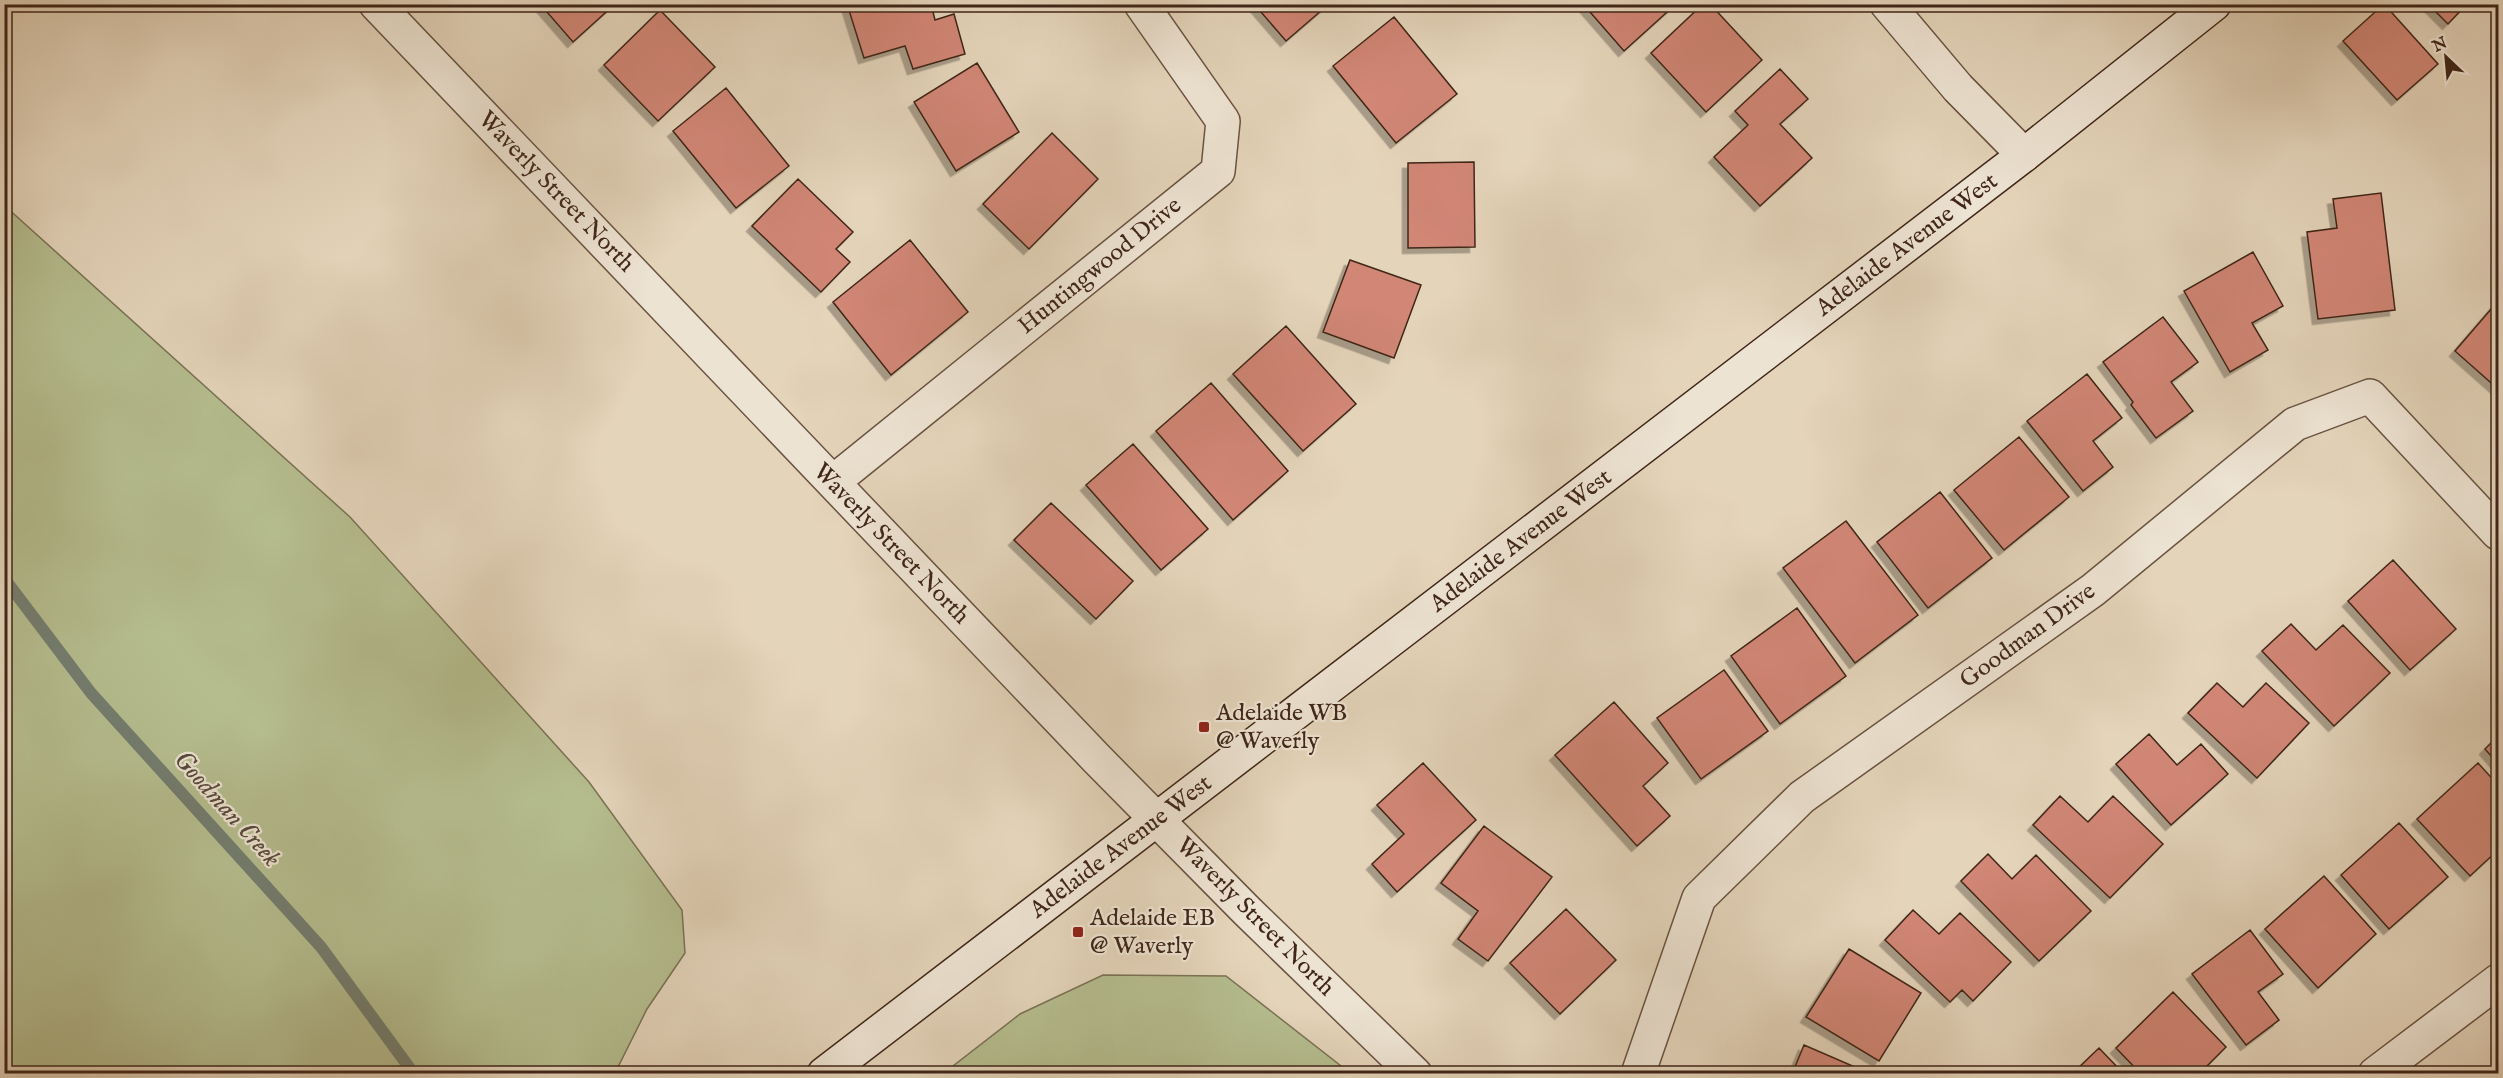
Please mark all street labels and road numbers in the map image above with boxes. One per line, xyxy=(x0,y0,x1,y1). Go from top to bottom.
street label: Waverly Street North xyxy=(471,105,641,279)
street label: Adelaide Avenue West xyxy=(1809,166,2004,324)
street label: Huntingwood Drive xyxy=(1012,191,1188,341)
street label: Waverly Street North xyxy=(806,457,976,631)
street label: Adelaide Avenue West xyxy=(1423,462,1618,620)
street label: Goodman Drive xyxy=(1954,576,2102,696)
street label: Adelaide Avenue West xyxy=(1023,768,1218,926)
street label: Waverly Street North xyxy=(1169,831,1341,1003)

